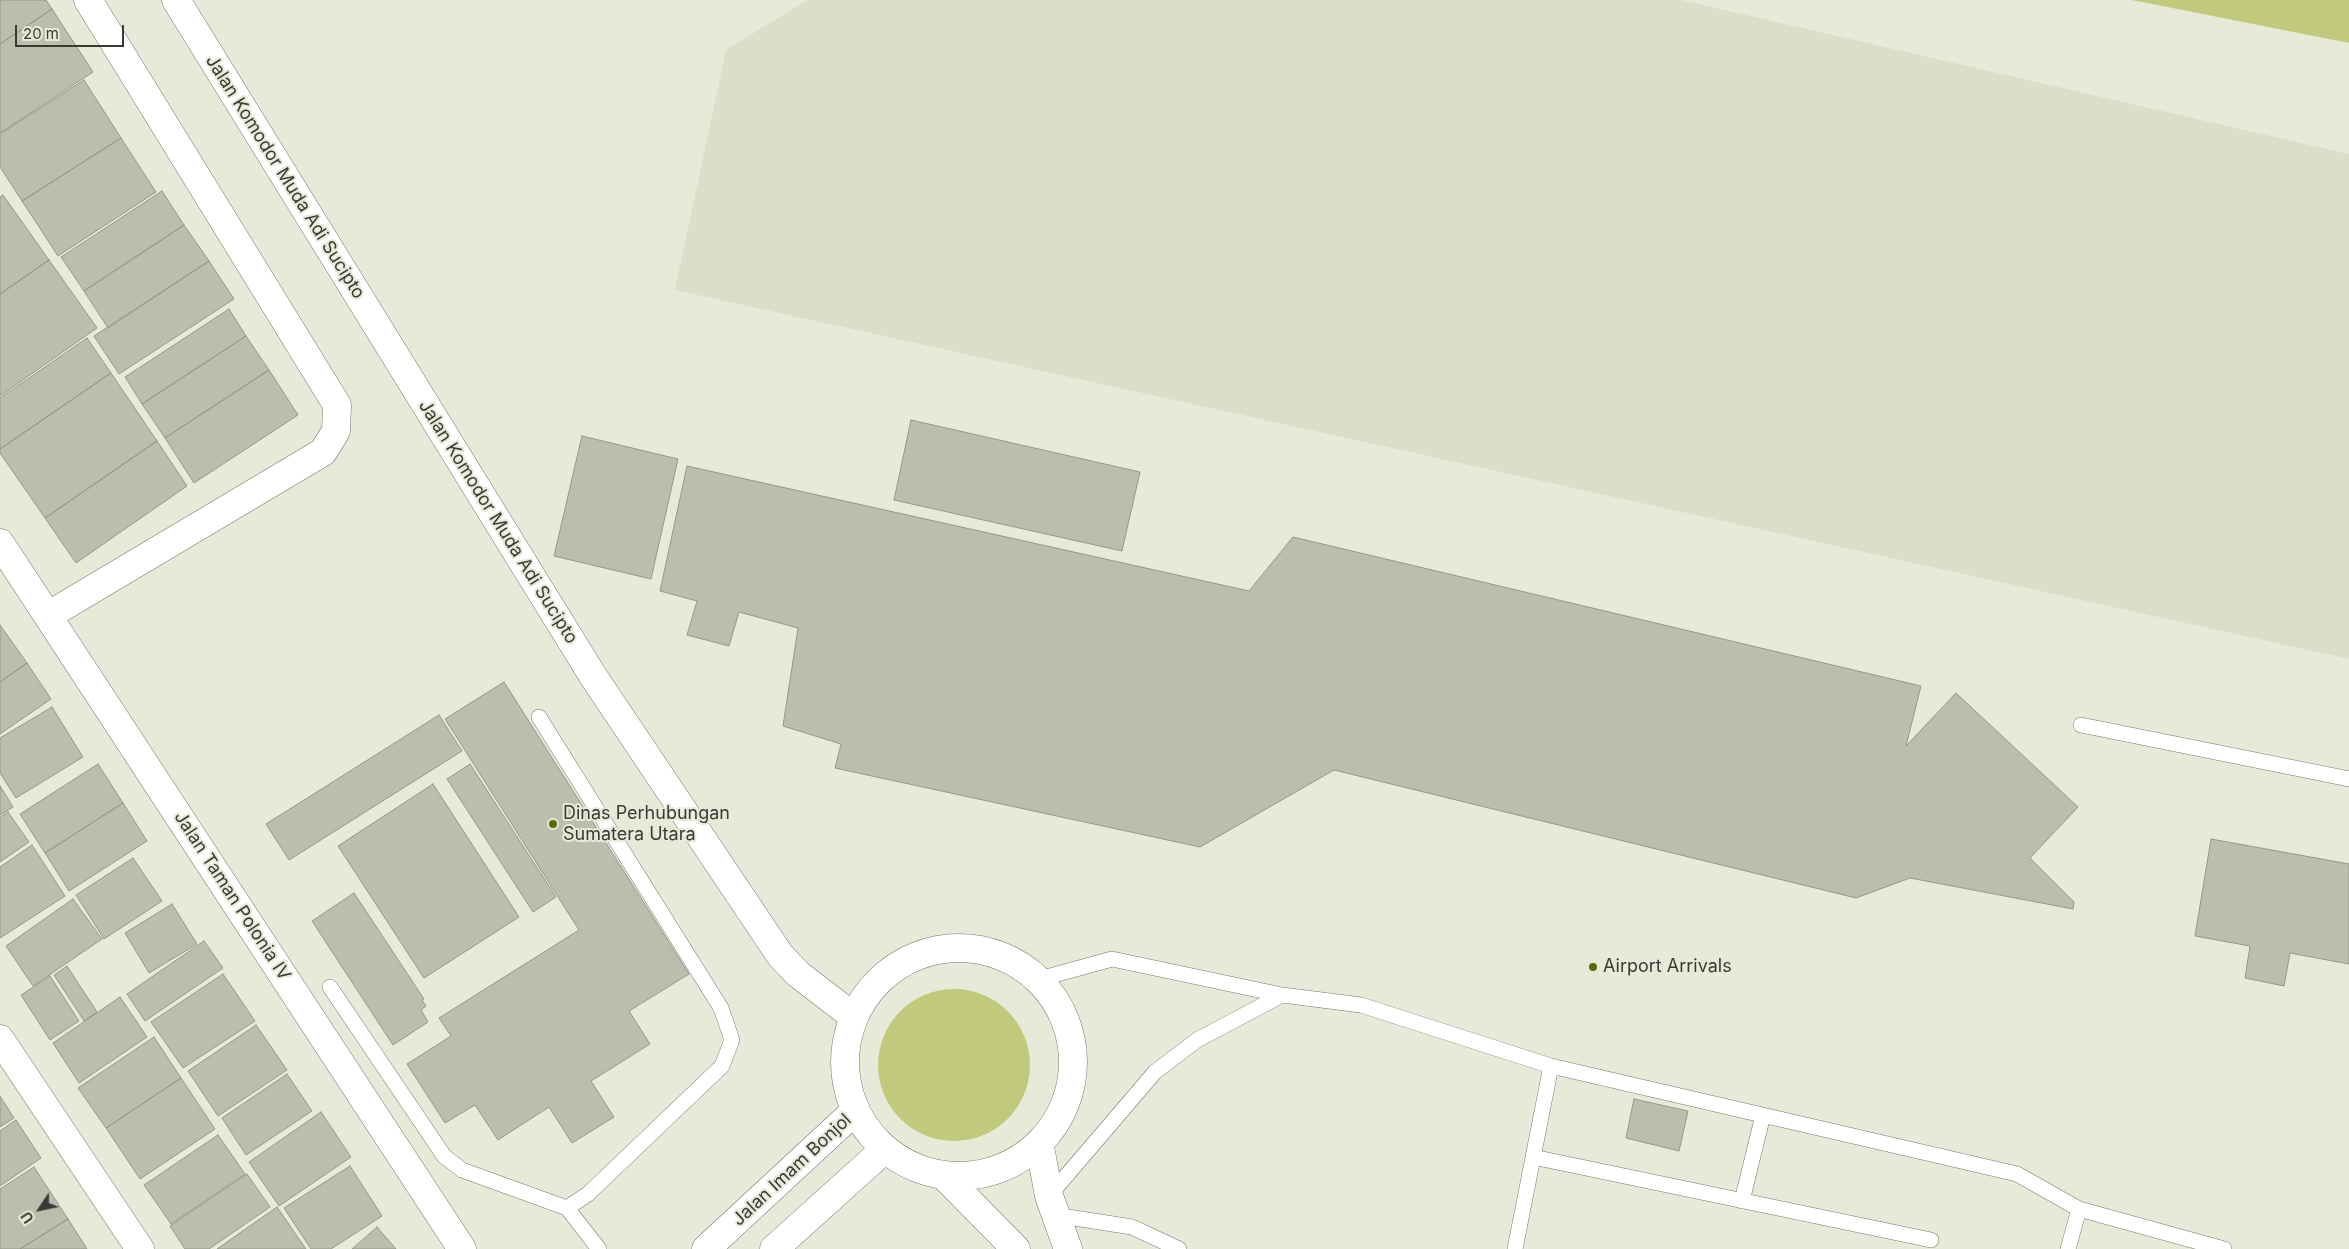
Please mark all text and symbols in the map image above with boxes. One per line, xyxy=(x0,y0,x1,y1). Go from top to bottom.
scale bar xyxy=(18,15,126,47)
text: 20 m xyxy=(23,24,59,43)
street label: Jalan Komodor Muda Adi Sucipto xyxy=(201,51,369,303)
street label: Jalan Komodor Muda Adi Sucipto xyxy=(414,396,582,648)
place label: Dinas Perhubungan Sumatera Utara xyxy=(563,803,730,846)
street label: Jalan Taman Polonia IV xyxy=(169,807,295,985)
marker: Dinas Perhubungan Sumatera Utara xyxy=(547,818,559,830)
place label: Airport Arrivals xyxy=(1603,956,1732,978)
marker: Airport Arrivals xyxy=(1587,961,1599,973)
street label: Jalan Imam Bonjol xyxy=(728,1109,856,1231)
north arrow xyxy=(15,1184,65,1234)
text: U xyxy=(17,1209,37,1227)

